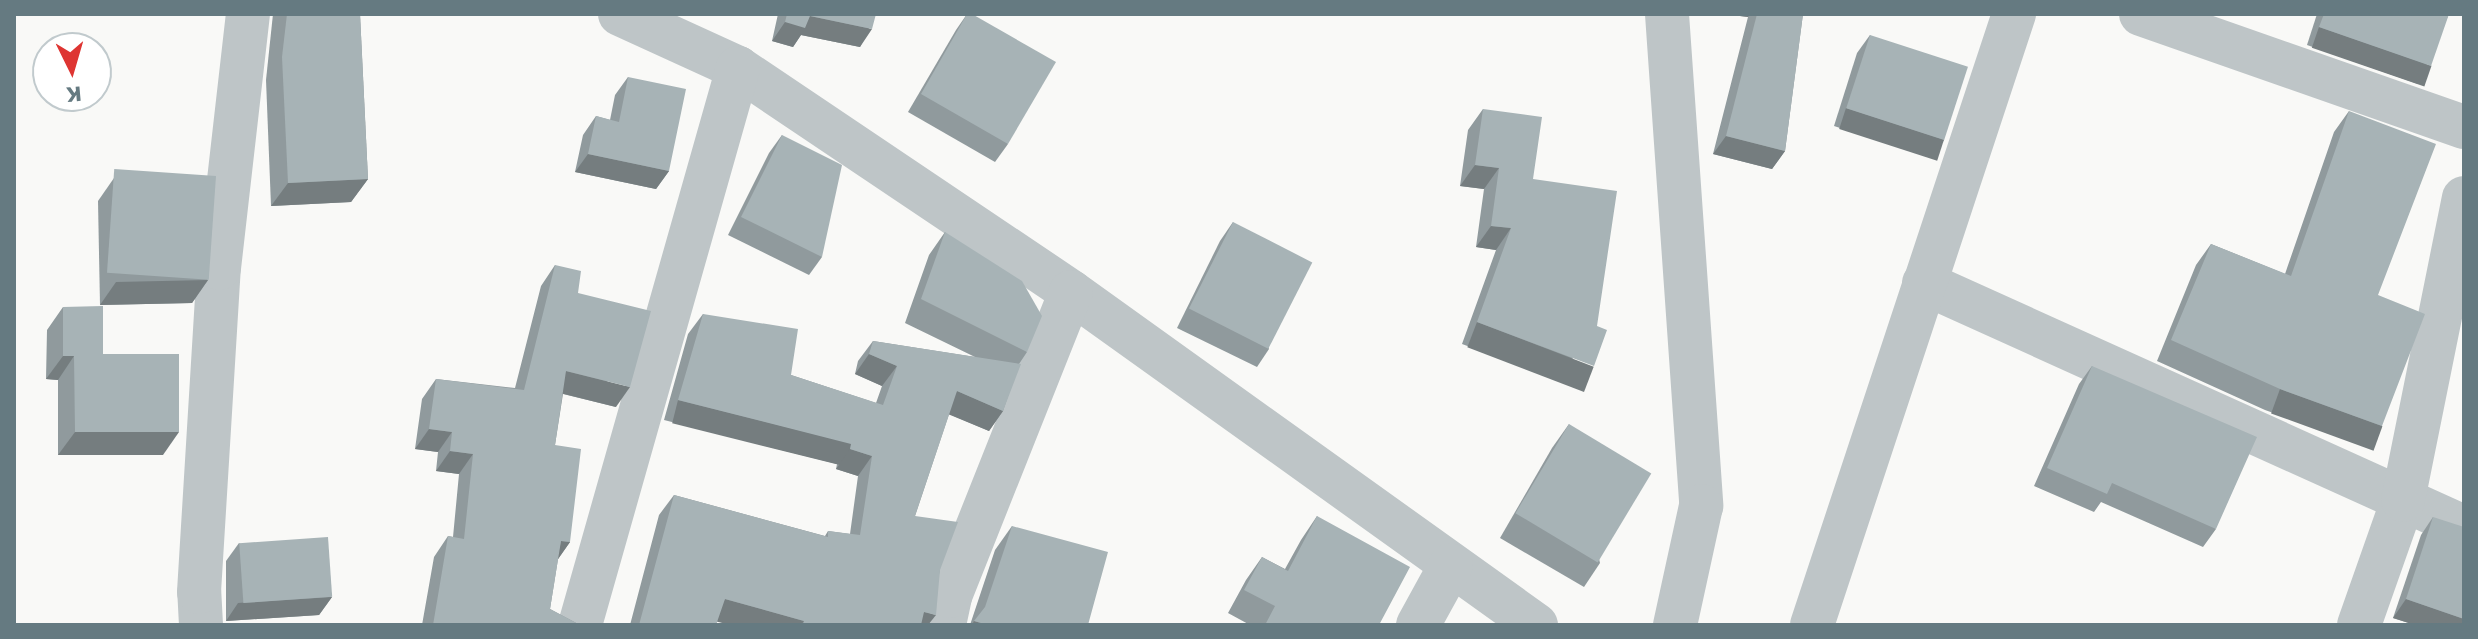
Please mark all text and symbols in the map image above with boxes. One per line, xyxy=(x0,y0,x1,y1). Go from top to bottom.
north arrow xyxy=(32,32,112,112)
text: K xyxy=(65,81,83,108)

